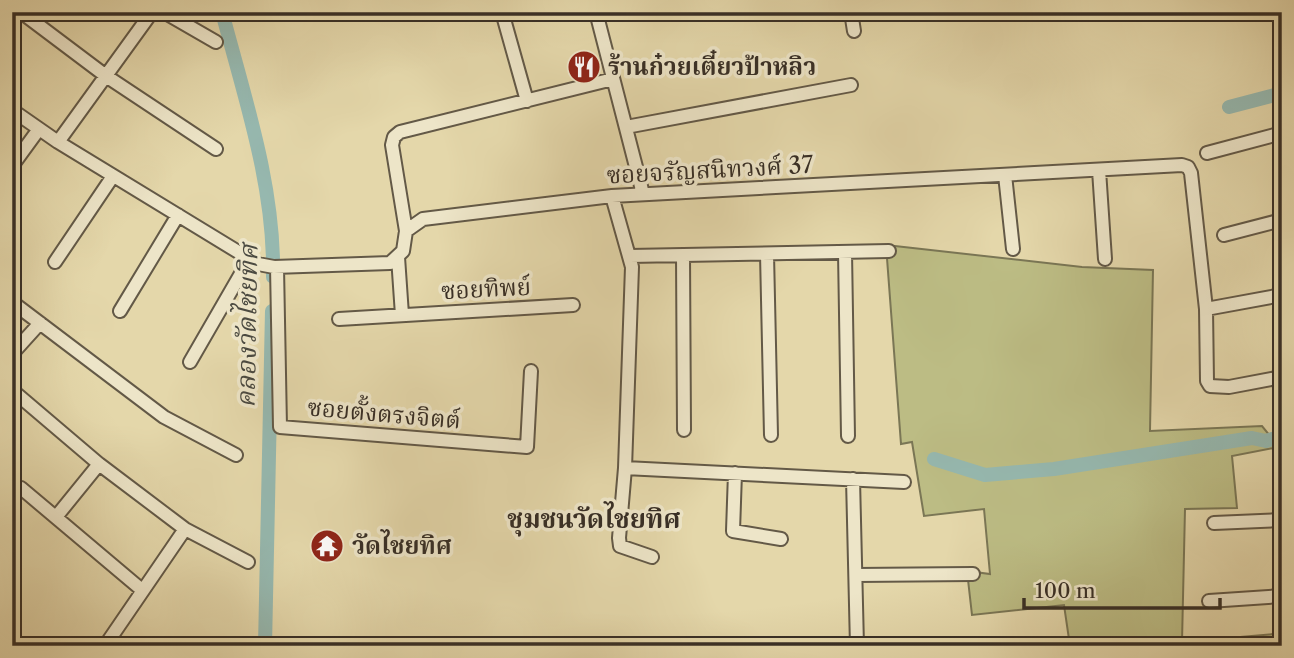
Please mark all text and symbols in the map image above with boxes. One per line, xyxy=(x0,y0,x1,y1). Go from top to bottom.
restaurant icon: ร้านก๋วยเตี๋ยวป้าหลิว xyxy=(565,48,603,86)
place label: ร้านก๋วยเตี๋ยวป้าหลิว xyxy=(608,49,816,81)
street label: ซอยจรัญสนิทวงศ์ 37 xyxy=(606,149,814,189)
water label: คลองวัดไชยทิศ xyxy=(228,241,264,408)
street label: ซอยทิพย์ xyxy=(440,271,532,305)
street label: ซอยตั้งตรงจิตต์ xyxy=(306,389,462,435)
district label: ชุมชนวัดไชยทิศ xyxy=(507,501,681,537)
temple icon: วัดไชยทิศ xyxy=(308,527,346,565)
place label: วัดไชยทิศ xyxy=(352,529,452,560)
scale bar xyxy=(1024,567,1220,611)
text: 100 m xyxy=(1035,578,1096,603)

